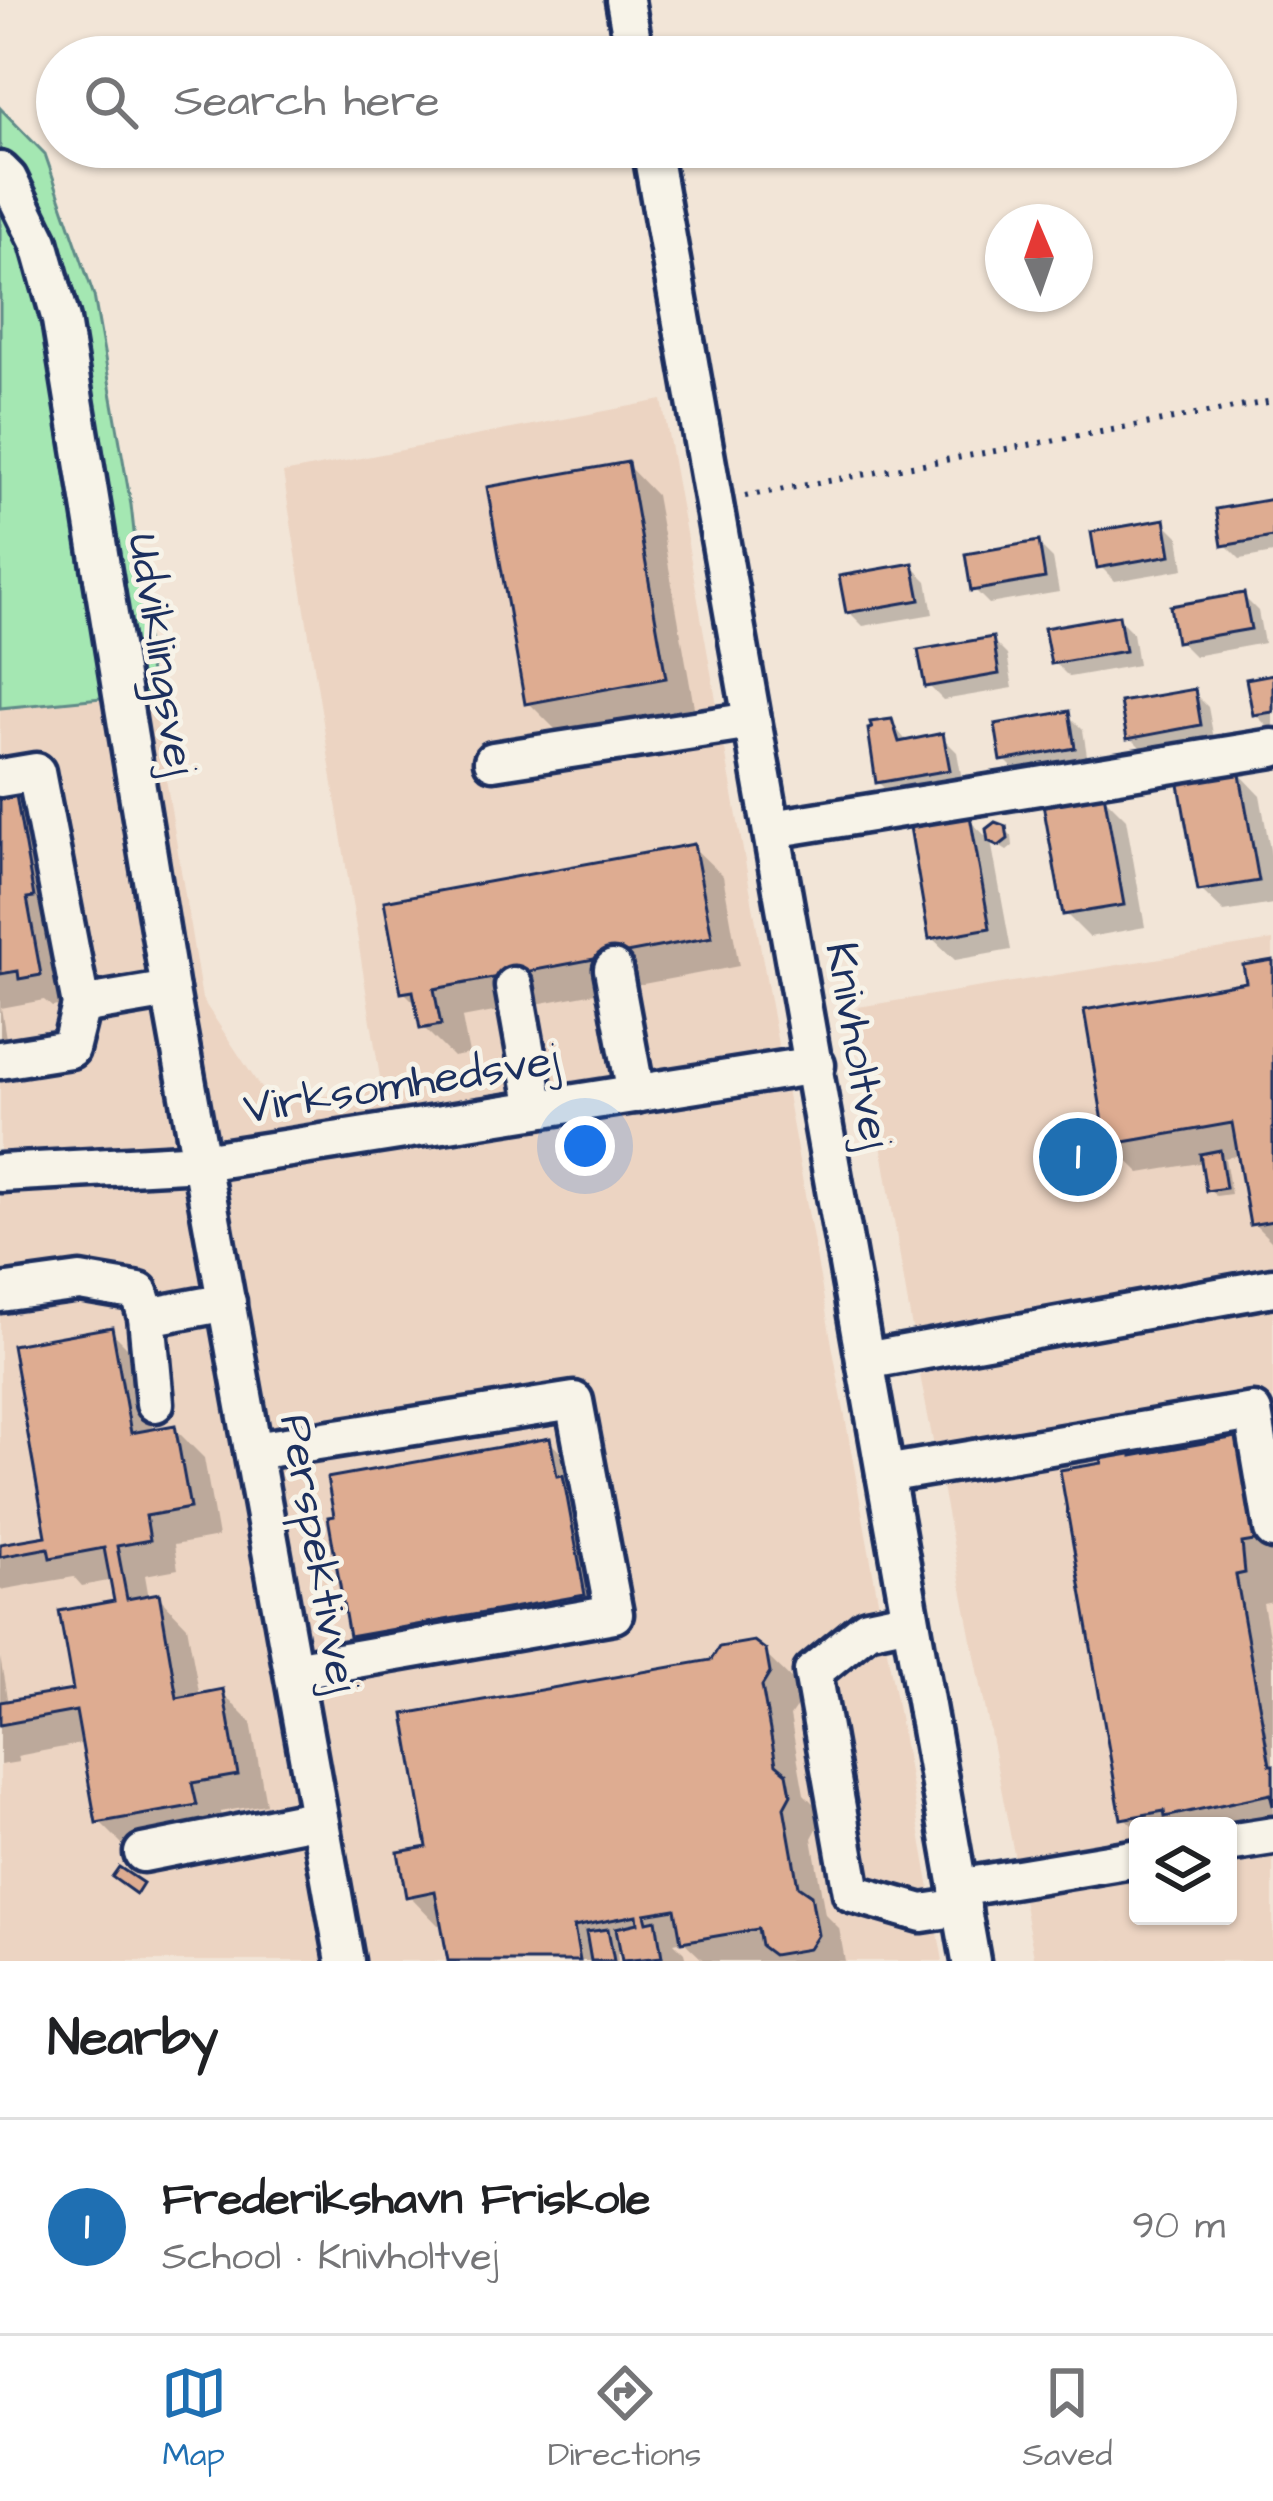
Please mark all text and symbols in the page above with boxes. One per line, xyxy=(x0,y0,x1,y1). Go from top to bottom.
search box xyxy=(36,36,1237,168)
icon: search xyxy=(78,69,144,135)
text: Search here xyxy=(174,71,440,133)
north arrow xyxy=(985,204,1093,312)
street label: Udviklingsvej xyxy=(111,529,211,780)
street label: Knivholtvej xyxy=(808,938,906,1154)
street label: Virksomhedsvej xyxy=(239,1029,564,1140)
pin: 1 xyxy=(1039,1112,1117,1202)
your location xyxy=(555,1116,615,1176)
street label: Perspektivvej xyxy=(263,1410,373,1698)
map controls xyxy=(1129,1817,1237,1925)
button: layers xyxy=(1129,1817,1237,1925)
text: Nearby xyxy=(48,2004,218,2075)
text: Frederikshavn Friskole xyxy=(162,2169,650,2231)
text: 1 xyxy=(85,2200,90,2254)
text: 90 m xyxy=(1132,2200,1225,2254)
text: School · Knivholtvej xyxy=(162,2231,498,2285)
tab: Map xyxy=(161,2360,227,2478)
tab: Directions xyxy=(548,2360,701,2478)
tab: Saved xyxy=(1022,2360,1112,2478)

